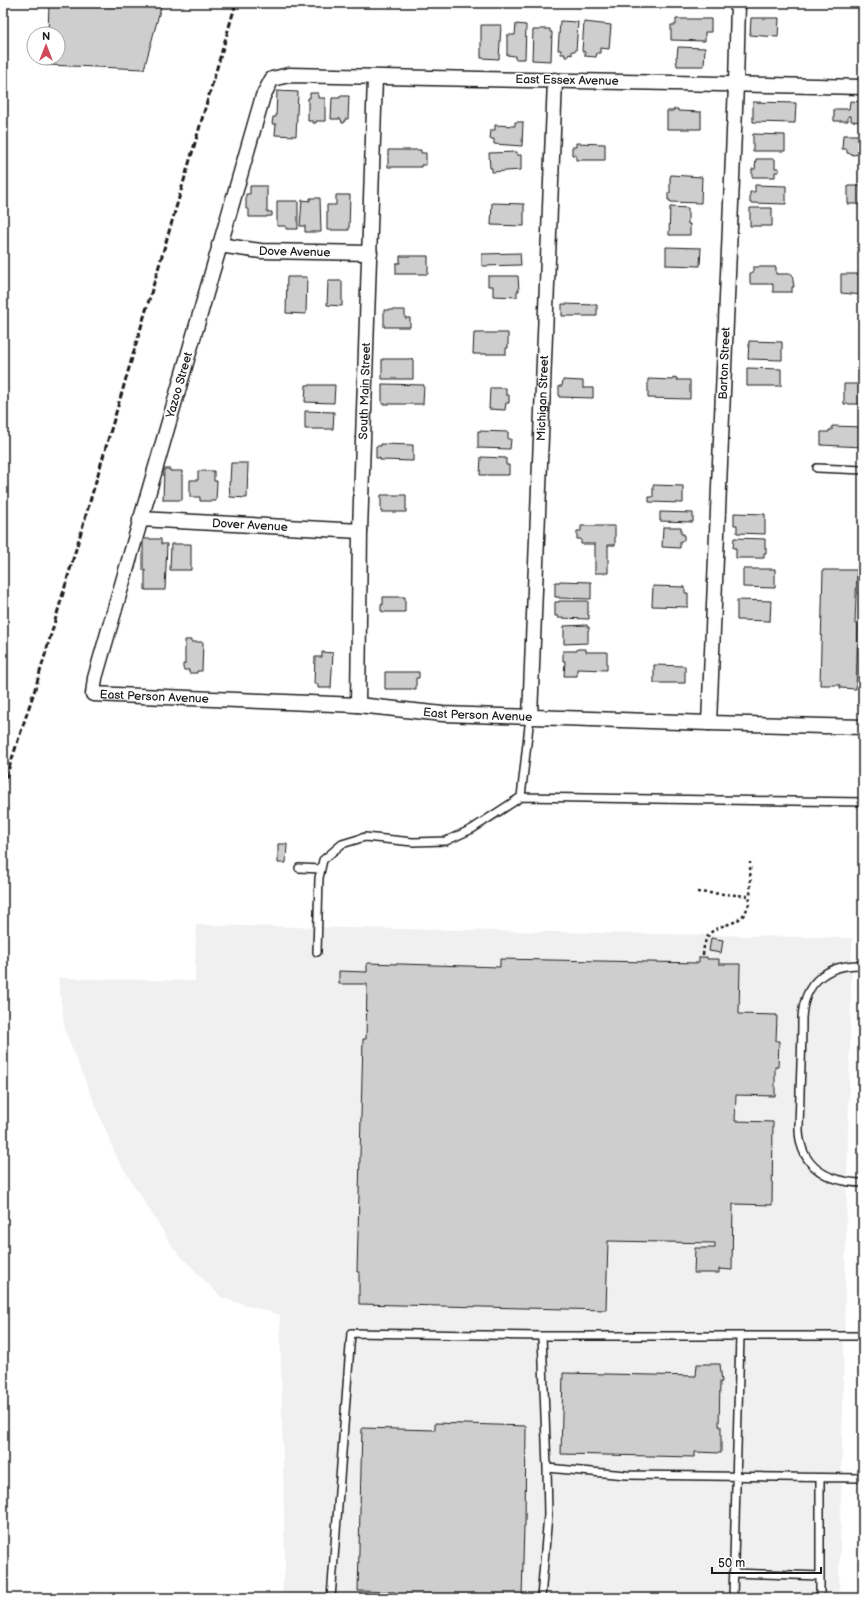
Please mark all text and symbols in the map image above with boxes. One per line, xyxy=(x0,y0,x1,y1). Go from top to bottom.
north arrow xyxy=(26,26,66,66)
text: N xyxy=(42,30,50,43)
street label: East Essex Avenue xyxy=(515,72,619,89)
street label: Dove Avenue xyxy=(259,244,331,260)
street label: Barton Street xyxy=(716,327,734,400)
street label: South Main Street xyxy=(356,342,374,440)
street label: Yazoo Street xyxy=(163,350,196,421)
street label: Michigan Street xyxy=(534,355,552,441)
street label: Dover Avenue xyxy=(211,516,288,535)
street label: East Person Avenue xyxy=(99,687,209,707)
street label: East Person Avenue xyxy=(422,705,532,725)
scale bar xyxy=(712,1549,821,1575)
text: 50 m xyxy=(718,1556,745,1571)

